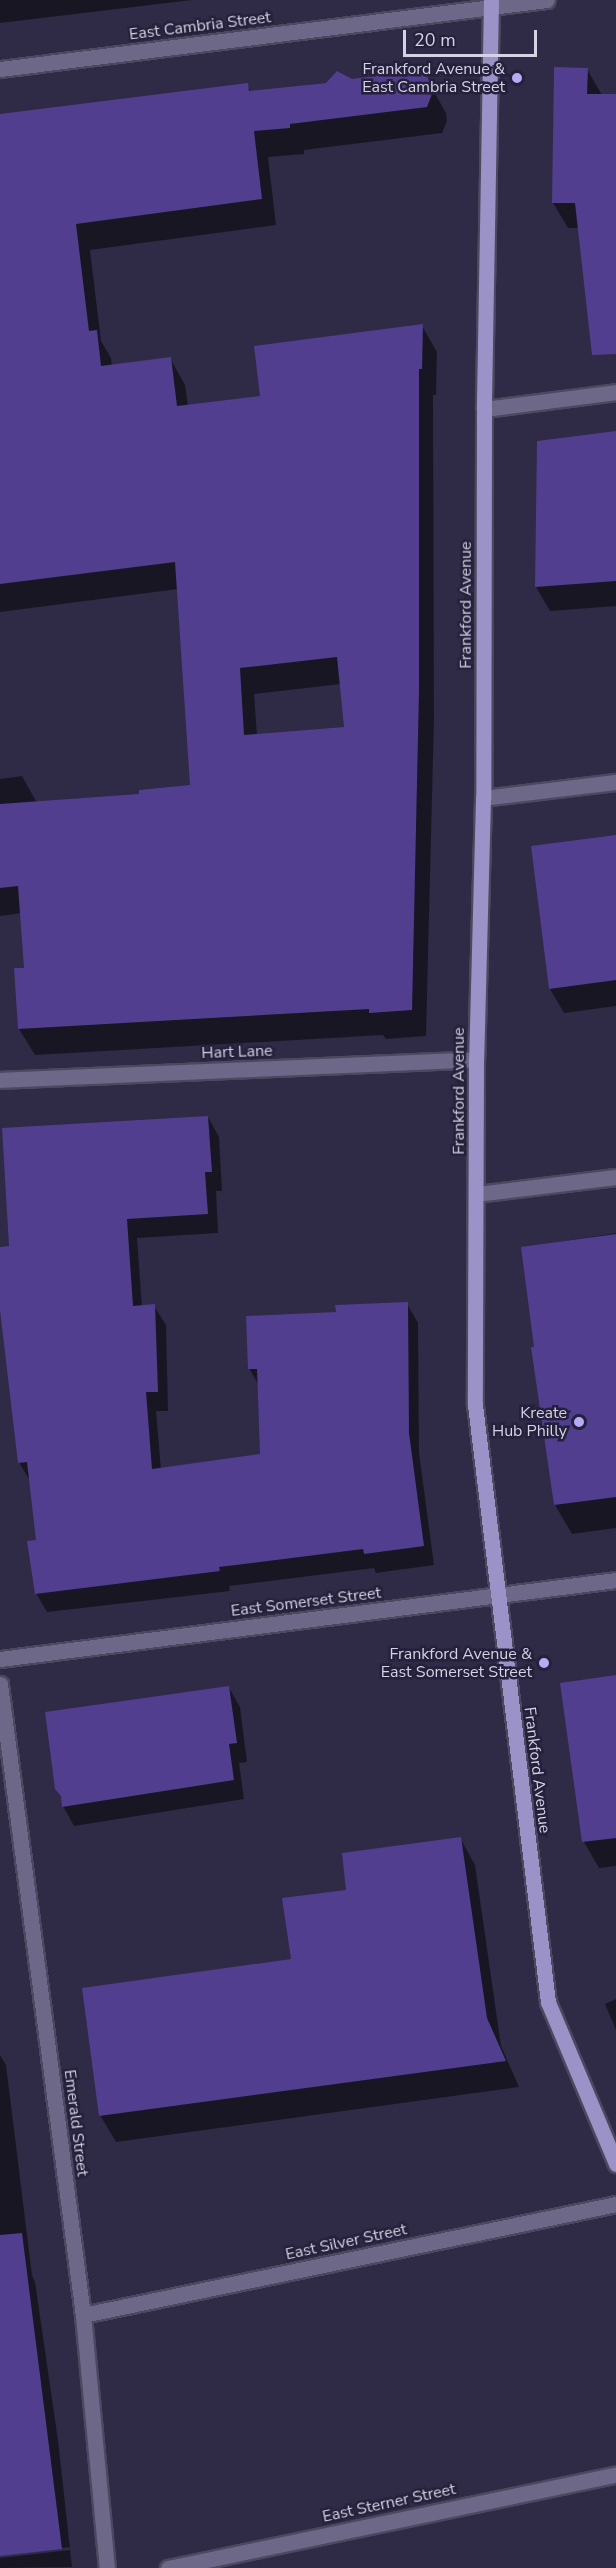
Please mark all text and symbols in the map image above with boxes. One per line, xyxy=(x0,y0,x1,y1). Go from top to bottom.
street label: East Cambria Street xyxy=(128,8,272,44)
scale bar xyxy=(406,18,540,56)
text: 20 m xyxy=(414,28,456,52)
place label: Frankford Avenue & East Cambria Street xyxy=(362,59,505,97)
marker: Frankford Avenue & East Cambria Street xyxy=(510,71,524,85)
street label: Frankford Avenue xyxy=(456,541,476,669)
street label: Frankford Avenue xyxy=(449,1027,469,1155)
street label: Hart Lane xyxy=(201,1041,273,1063)
place label: Kreate Hub Philly xyxy=(492,1403,567,1441)
marker: Kreate Hub Philly xyxy=(572,1415,586,1429)
street label: East Somerset Street xyxy=(230,1583,382,1621)
place label: Frankford Avenue & East Somerset Street xyxy=(381,1644,532,1682)
marker: Frankford Avenue & East Somerset Street xyxy=(537,1656,551,1670)
street label: Frankford Avenue xyxy=(520,1706,554,1834)
street label: Emerald Street xyxy=(60,2069,92,2177)
street label: East Silver Street xyxy=(284,2220,408,2264)
street label: East Sterner Street xyxy=(321,2480,457,2526)

